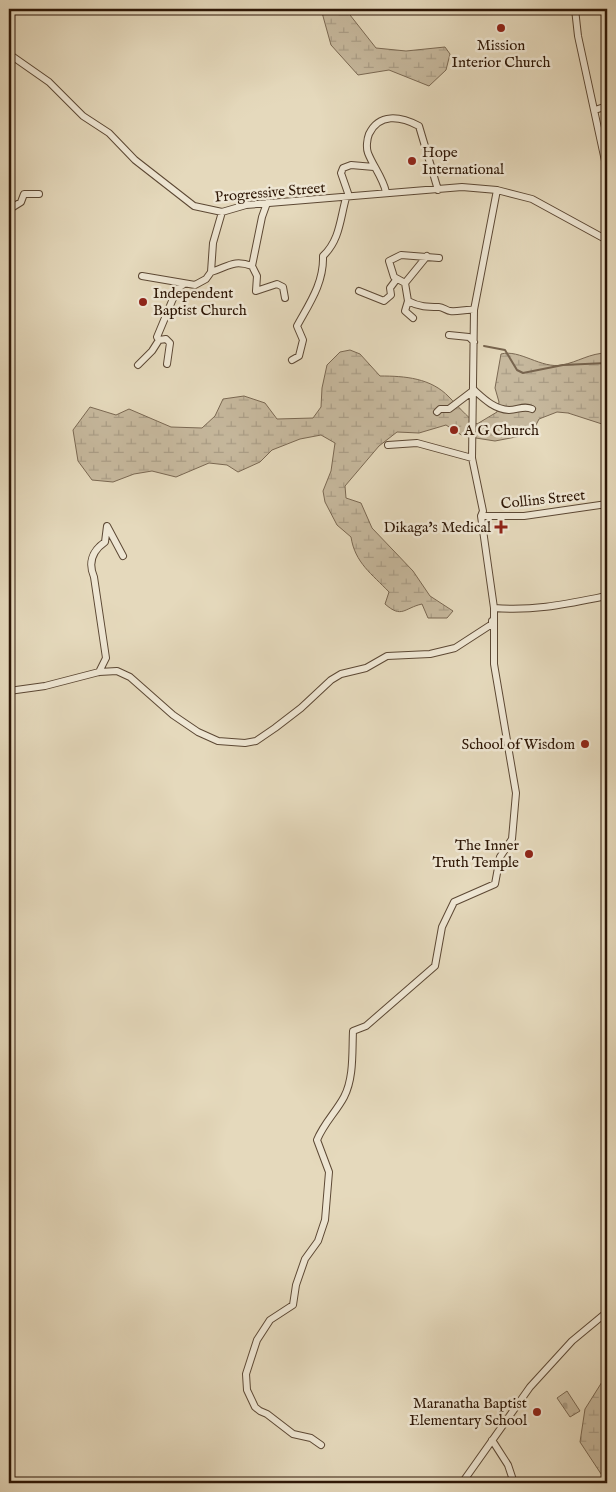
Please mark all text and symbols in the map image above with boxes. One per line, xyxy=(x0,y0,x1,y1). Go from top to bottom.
marker: Mission Interior Church xyxy=(495,22,507,34)
place label: Mission Interior Church xyxy=(451,36,551,72)
place label: Hope International xyxy=(422,143,505,179)
marker: Hope International xyxy=(406,155,418,167)
street label: Progressive Street xyxy=(214,178,326,207)
place label: Independent Baptist Church xyxy=(153,284,247,320)
marker: Independent Baptist Church xyxy=(137,296,149,308)
place label: A G Church xyxy=(463,421,539,440)
marker: A G Church xyxy=(448,424,460,436)
street label: Collins Street xyxy=(500,486,586,513)
place label: Dikaga's Medical xyxy=(383,518,492,537)
marker: Dikaga's Medical xyxy=(495,521,507,533)
place label: School of Wisdom xyxy=(461,735,575,754)
marker: School of Wisdom xyxy=(579,738,591,750)
place label: The Inner Truth Temple xyxy=(432,836,519,872)
marker: The Inner Truth Temple xyxy=(523,848,535,860)
place label: Maranatha Baptist Elementary School xyxy=(409,1394,528,1430)
marker: Maranatha Baptist Elementary School xyxy=(531,1406,543,1418)

